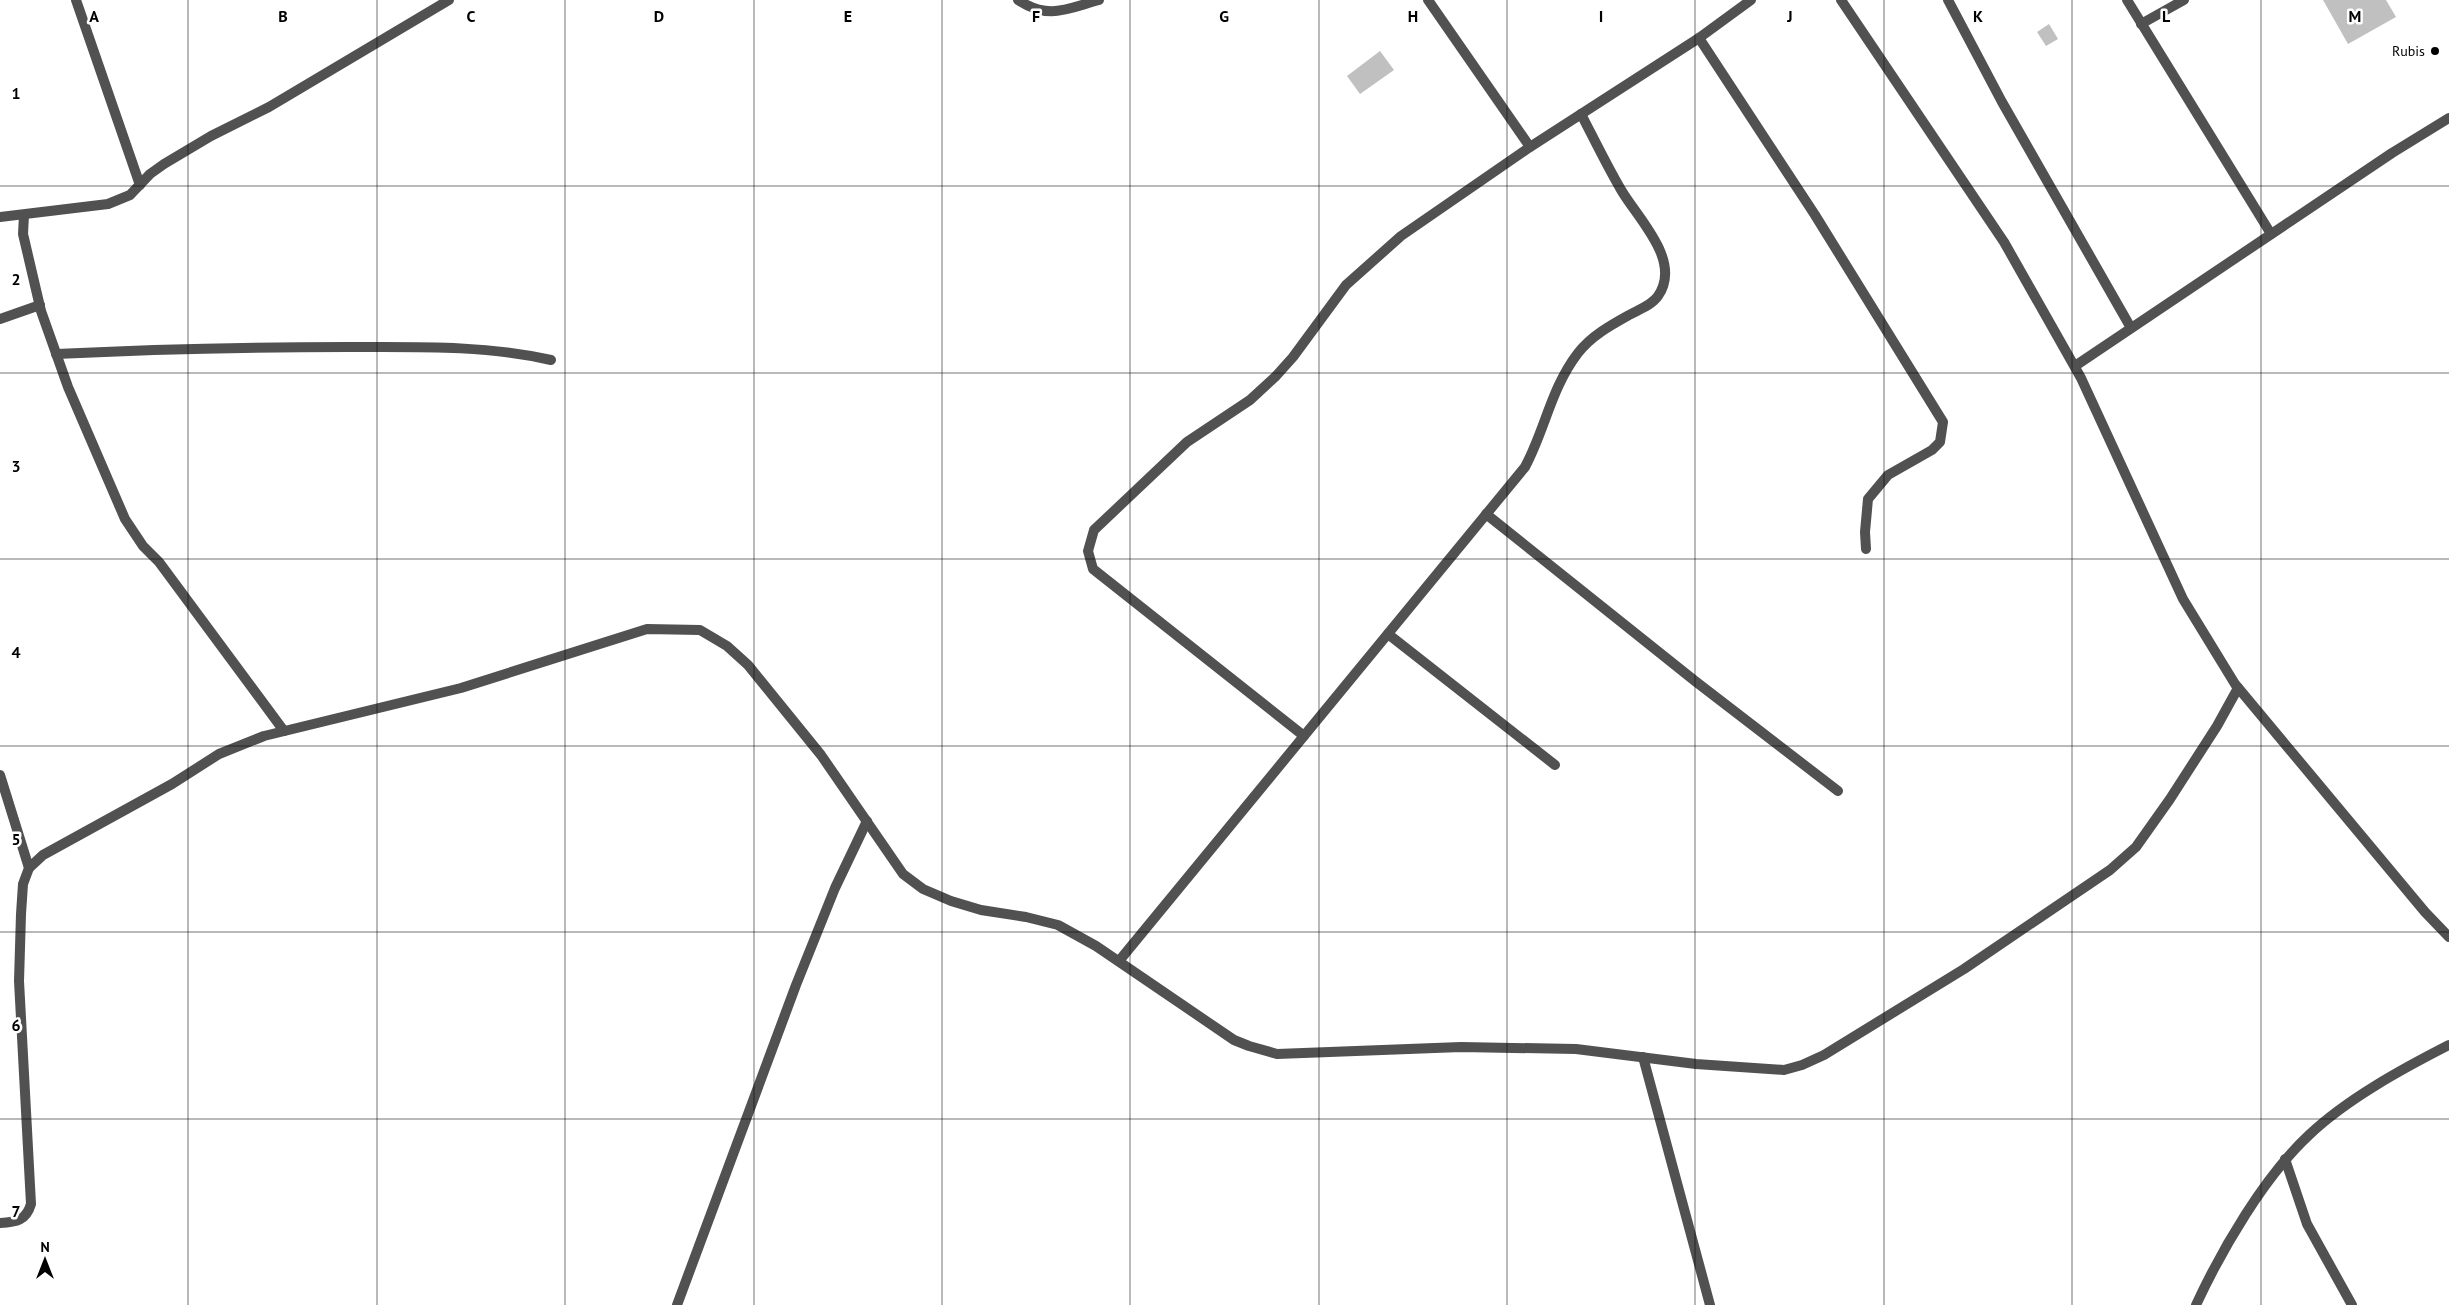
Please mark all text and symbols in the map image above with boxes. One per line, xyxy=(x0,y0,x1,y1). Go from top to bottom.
text: A xyxy=(89,6,99,26)
text: B xyxy=(278,6,288,26)
text: C xyxy=(467,6,476,26)
text: D xyxy=(654,6,664,26)
text: E xyxy=(844,6,852,26)
text: F xyxy=(1032,6,1040,26)
text: G xyxy=(1219,6,1229,26)
text: H xyxy=(1408,6,1418,26)
text: I xyxy=(1599,6,1603,26)
text: J xyxy=(1786,6,1793,26)
text: K xyxy=(1973,6,1983,26)
text: L xyxy=(2162,6,2171,26)
text: M xyxy=(2349,6,2361,26)
place label: Rubis xyxy=(2392,42,2425,60)
marker: Rubis xyxy=(2429,45,2441,57)
text: 1 xyxy=(11,83,21,103)
text: 2 xyxy=(11,269,21,289)
text: 3 xyxy=(11,456,21,476)
text: 4 xyxy=(11,642,21,662)
text: 5 xyxy=(11,829,21,849)
text: 6 xyxy=(11,1015,21,1035)
text: 7 xyxy=(11,1201,21,1221)
north arrow xyxy=(20,1235,70,1285)
text: N xyxy=(40,1238,50,1256)

